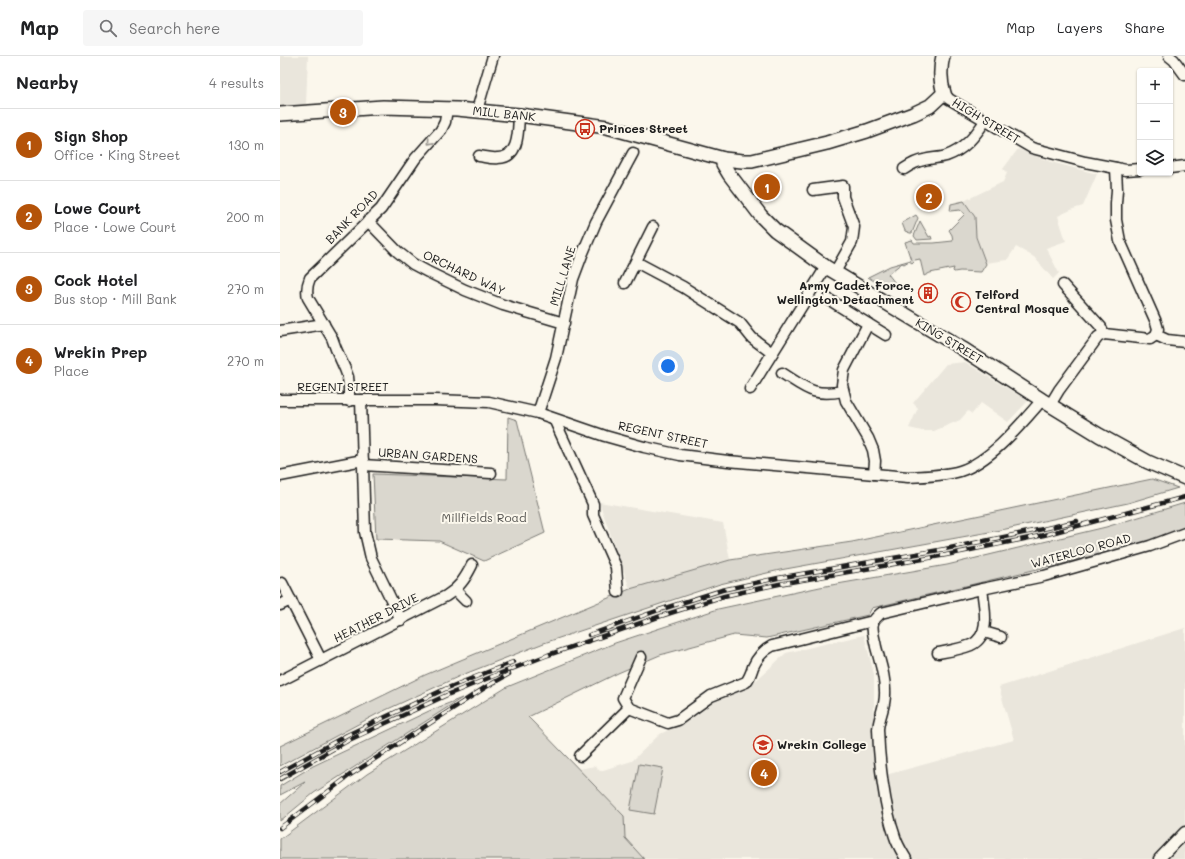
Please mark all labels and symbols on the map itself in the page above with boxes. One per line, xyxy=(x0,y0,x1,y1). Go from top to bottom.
street label: HIGH STREET xyxy=(950,94,1024,147)
pin: 3 xyxy=(330,97,356,127)
street label: MILL BANK xyxy=(472,102,537,124)
bus stop icon: Princes Street xyxy=(574,118,596,140)
place label: Princes Street xyxy=(599,120,688,136)
one-way arrow xyxy=(427,137,435,145)
pin: 1 xyxy=(754,172,780,202)
pin: 2 xyxy=(916,182,942,212)
street label: BANK ROAD xyxy=(321,186,381,247)
street label: MILL LANE xyxy=(545,244,579,308)
street label: ORCHARD WAY xyxy=(421,246,508,298)
place label: Army Cadet Force, Wellington Detachment xyxy=(777,277,914,307)
building icon: Army Cadet Force, Wellington Detachment xyxy=(917,282,939,304)
place label: Telford Central Mosque xyxy=(975,286,1069,316)
mosque icon: Telford Central Mosque xyxy=(950,291,972,313)
street label: KING STREET xyxy=(913,314,986,367)
your location xyxy=(658,356,678,376)
street label: REGENT STREET xyxy=(297,378,389,394)
street label: REGENT STREET xyxy=(617,417,710,451)
street label: URBAN GARDENS xyxy=(378,444,479,466)
park label: Millfields Road xyxy=(441,509,527,525)
street label: WATERLOO ROAD xyxy=(1029,529,1133,571)
street label: HEATHER DRIVE xyxy=(330,589,421,645)
school or university icon: Wrekin College xyxy=(752,734,774,756)
place label: Wrekin College xyxy=(777,736,867,752)
pin: 4 xyxy=(751,758,777,788)

